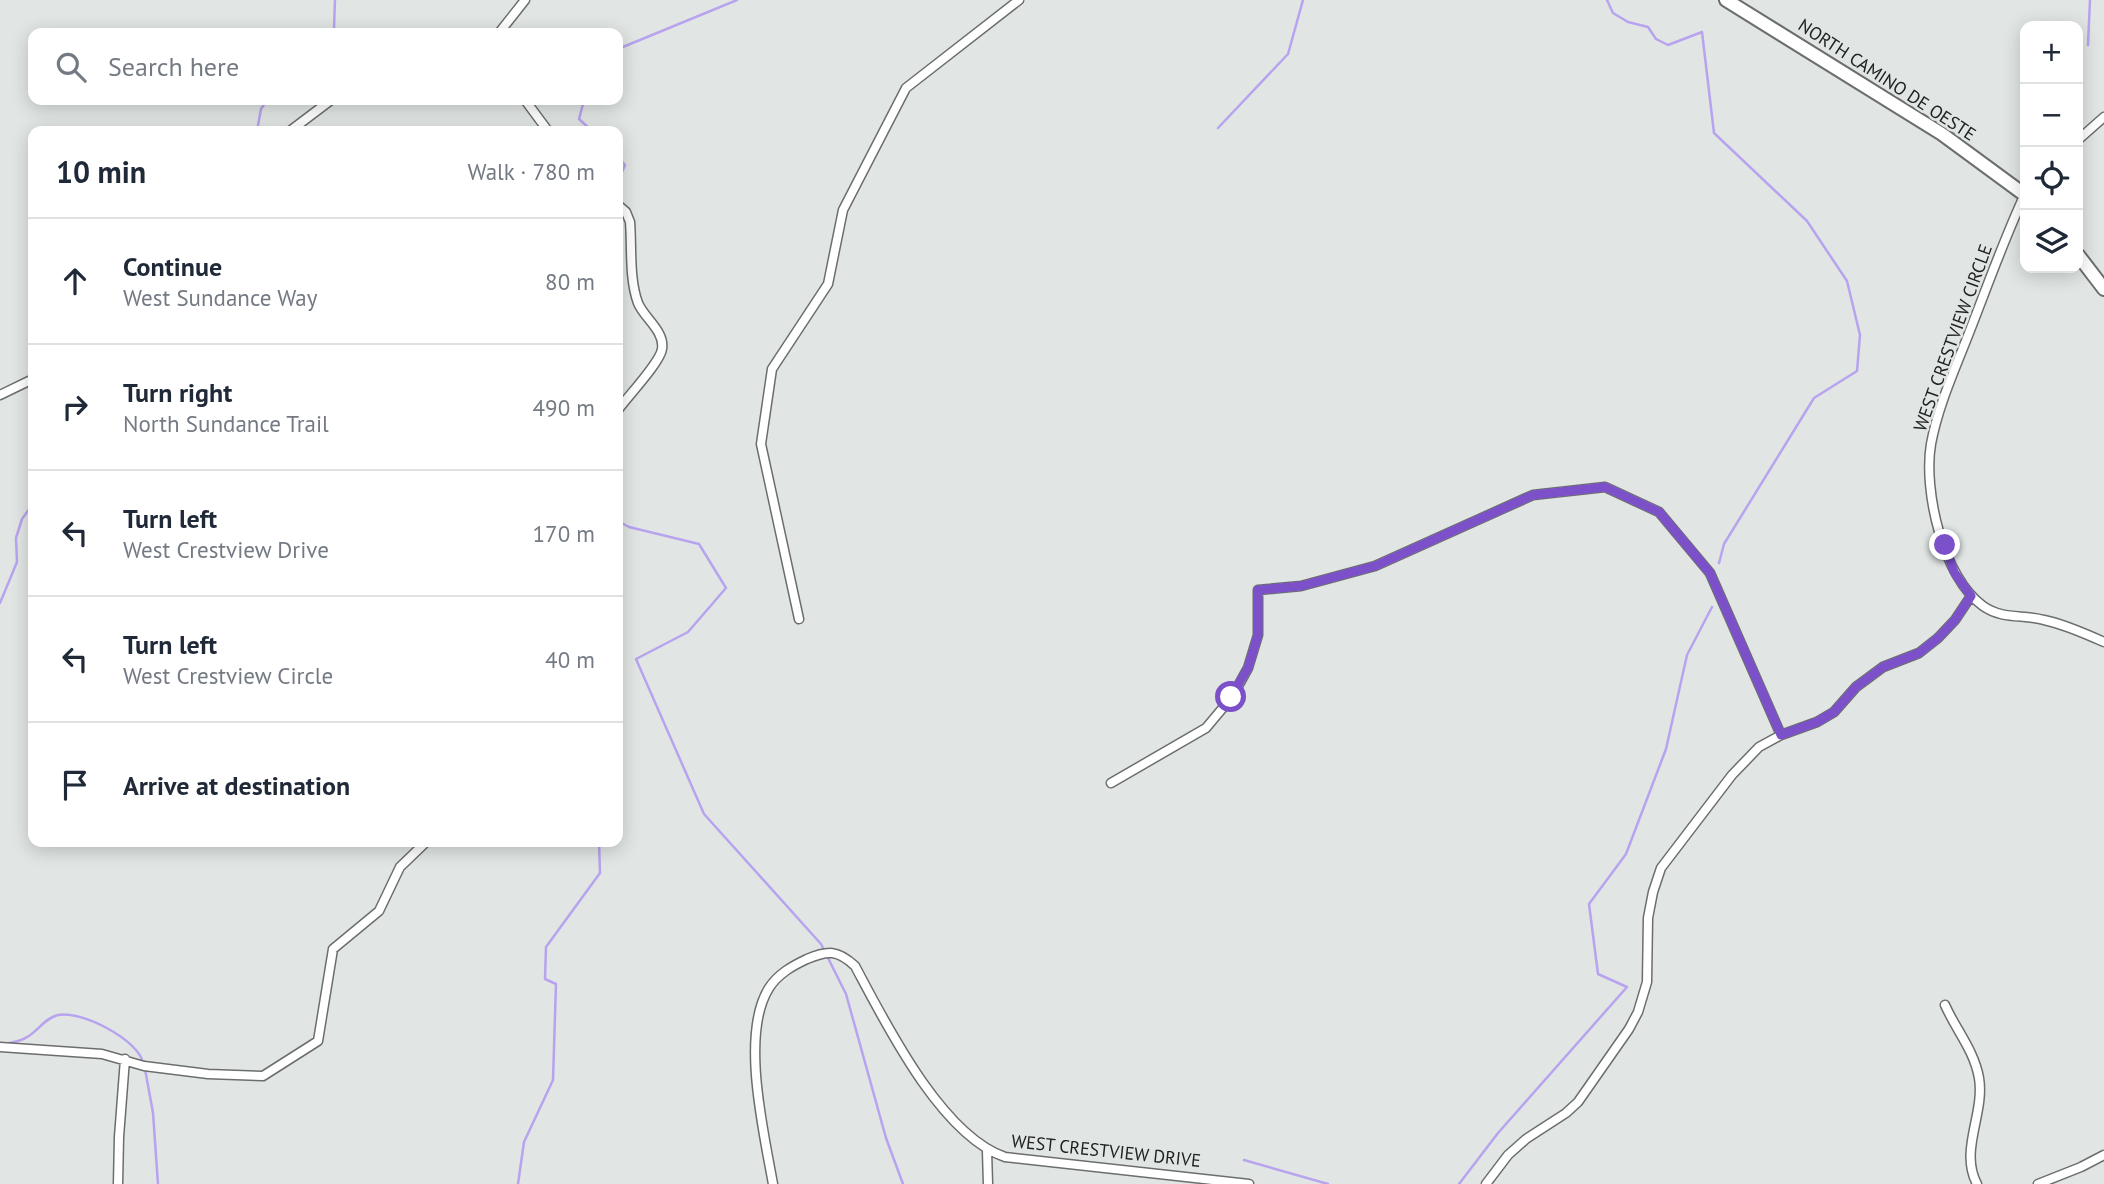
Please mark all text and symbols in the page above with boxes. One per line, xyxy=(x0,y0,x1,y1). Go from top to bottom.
street label: NORTH CAMINO DE OESTE xyxy=(1794,13,1980,146)
map controls xyxy=(2020,21,2083,273)
button: + xyxy=(2020,21,2083,84)
search box xyxy=(28,28,623,105)
icon: search xyxy=(52,48,90,86)
text: Search here xyxy=(108,50,239,83)
button: − xyxy=(2020,84,2083,147)
button: locate xyxy=(2020,147,2083,210)
text: 10 min xyxy=(56,152,146,191)
text: Walk · 780 m xyxy=(468,157,595,186)
button: layers xyxy=(2020,210,2083,273)
street label: WEST CRESTVIEW CIRCLE xyxy=(1908,241,1997,435)
text: Continue xyxy=(123,250,222,283)
icon: ahead xyxy=(56,262,94,300)
text: 80 m xyxy=(545,267,595,296)
text: West Sundance Way xyxy=(123,283,317,312)
text: Turn right xyxy=(123,376,232,409)
icon: right xyxy=(56,388,94,426)
text: 490 m xyxy=(533,393,595,422)
text: North Sundance Trail xyxy=(123,409,329,438)
text: Turn left xyxy=(123,502,217,535)
icon: left xyxy=(56,514,94,552)
text: 170 m xyxy=(533,519,595,548)
route end xyxy=(1929,529,1960,560)
text: West Crestview Drive xyxy=(123,535,329,564)
text: Turn left xyxy=(123,628,217,661)
icon: left xyxy=(56,640,94,678)
text: 40 m xyxy=(545,645,595,674)
text: West Crestview Circle xyxy=(123,661,333,690)
route start xyxy=(1215,681,1246,712)
icon: arrive xyxy=(56,766,94,804)
text: Arrive at destination xyxy=(123,769,350,802)
street label: WEST CRESTVIEW DRIVE xyxy=(1010,1129,1202,1172)

